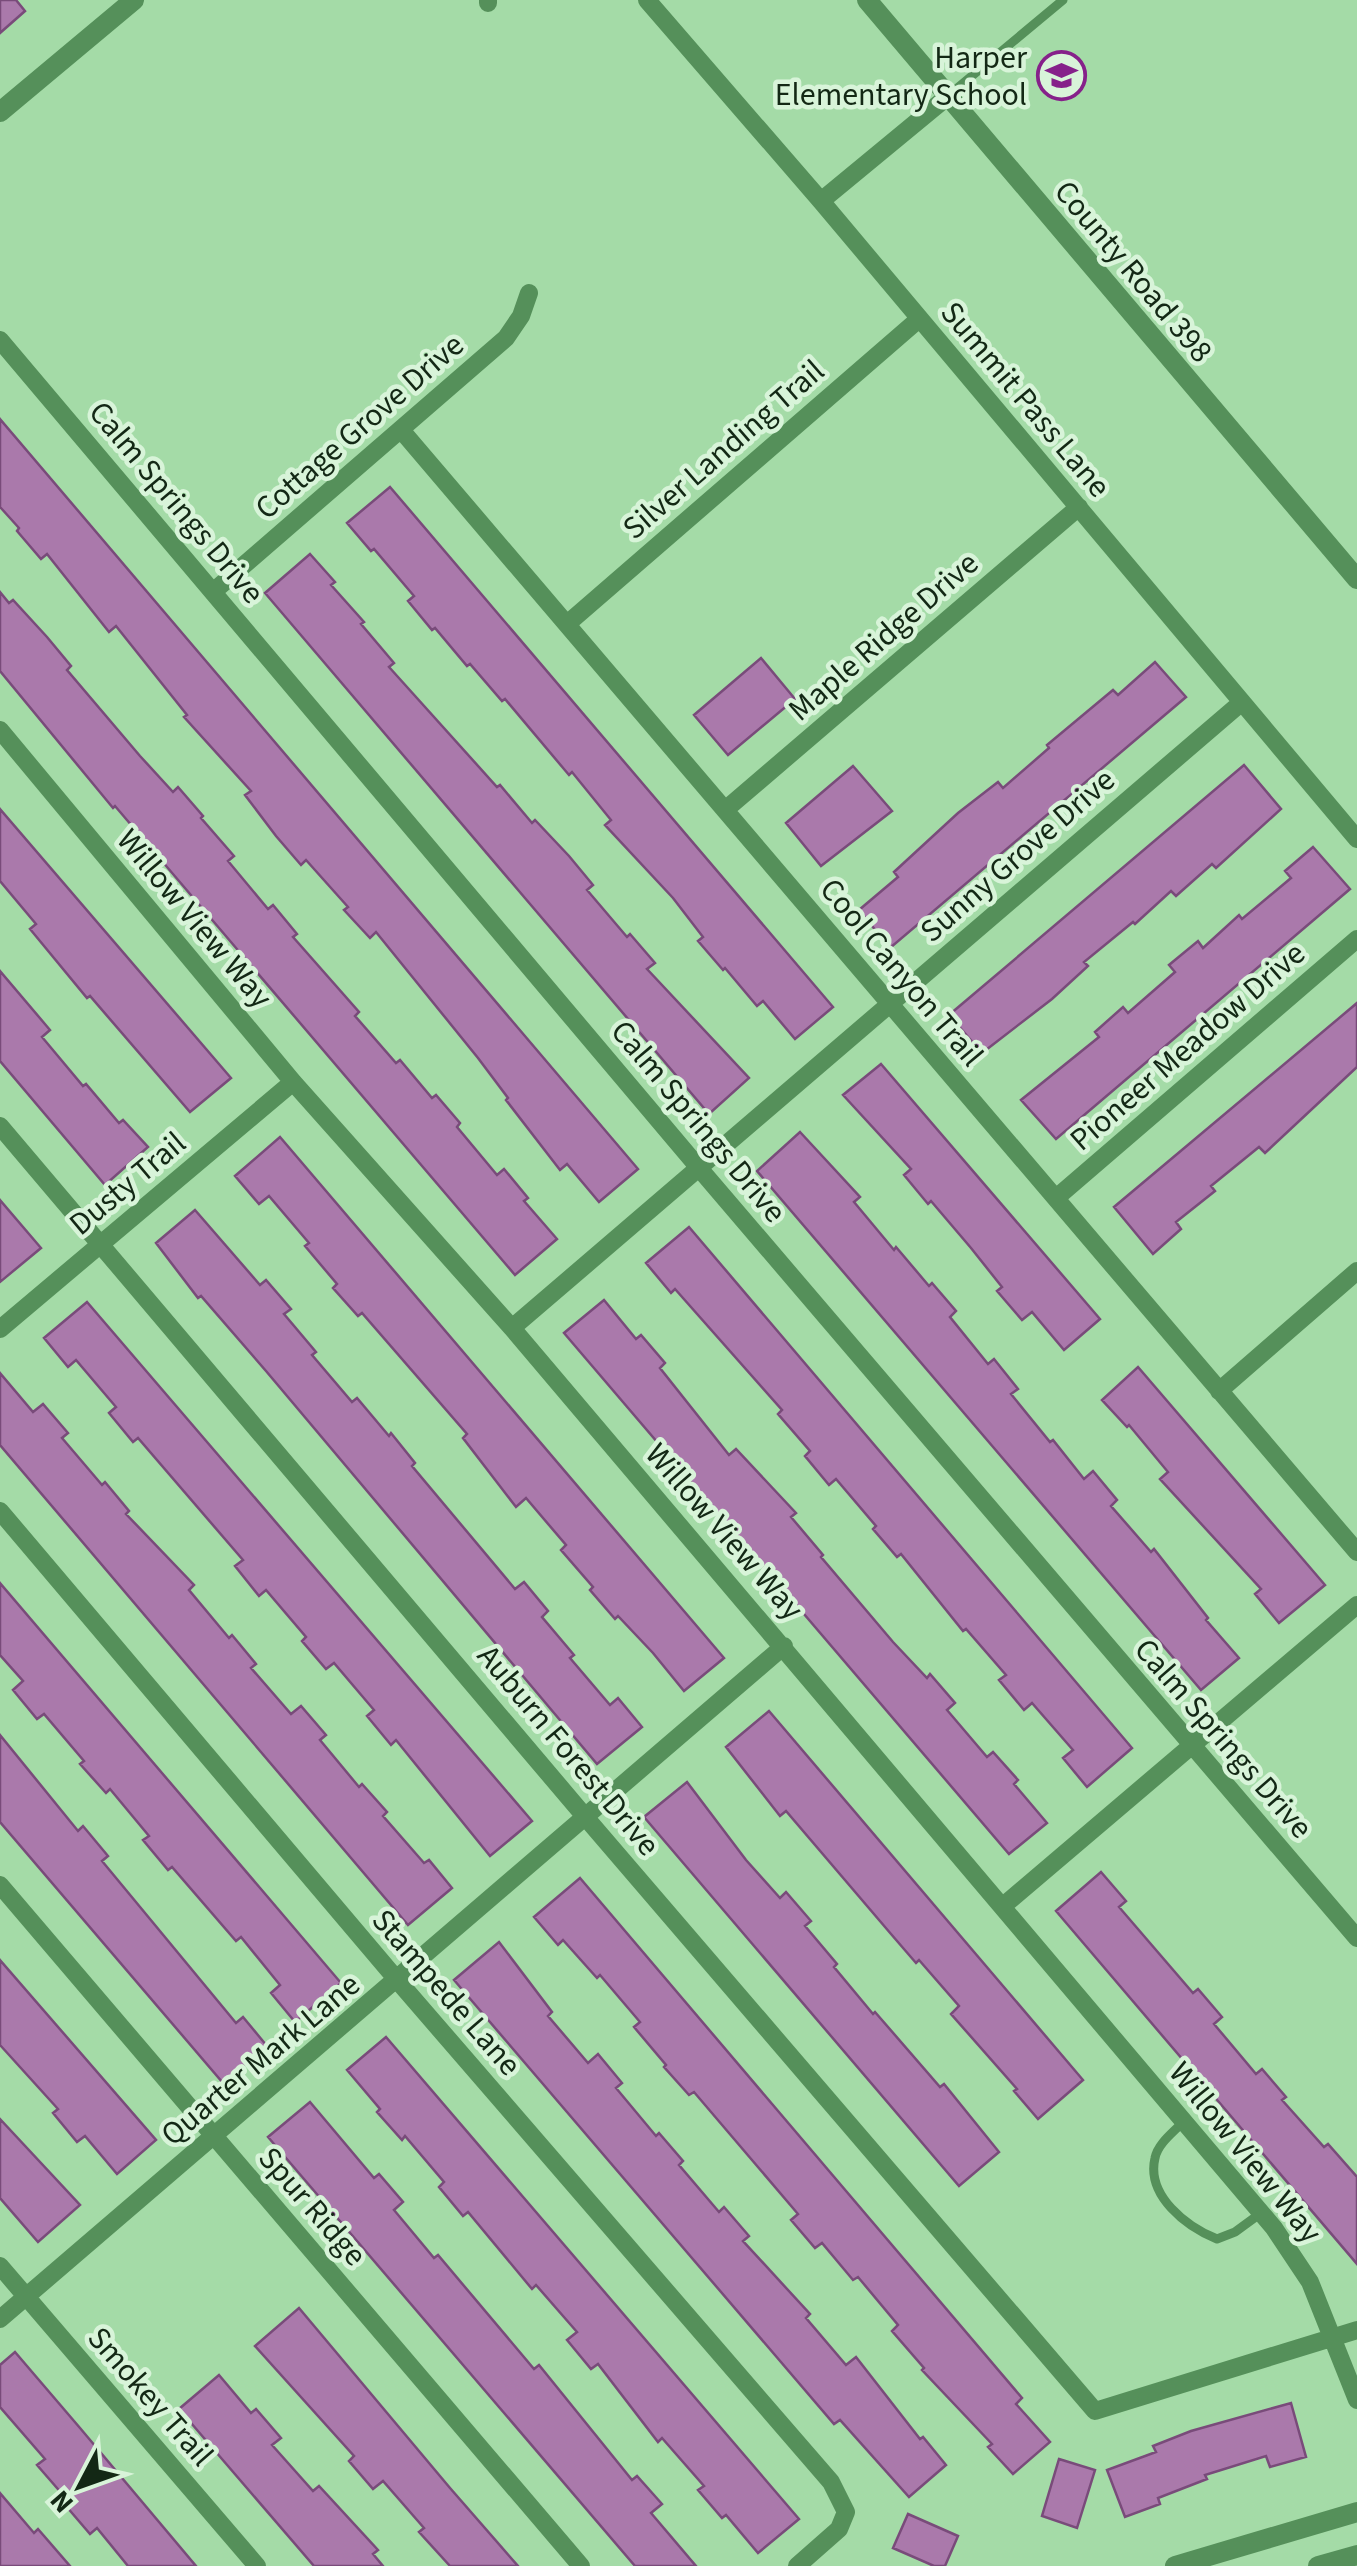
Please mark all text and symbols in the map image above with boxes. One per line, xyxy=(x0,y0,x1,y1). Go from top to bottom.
place label: Harper Elementary School xyxy=(775,35,1028,118)
school or university icon: Harper Elementary School xyxy=(1036,49,1088,101)
street label: County Road 398 xyxy=(1043,170,1223,373)
street label: Summit Pass Lane xyxy=(929,291,1121,508)
street label: Cottage Grove Drive xyxy=(245,323,474,531)
street label: Silver Landing Trail xyxy=(613,349,835,551)
street label: Calm Springs Drive xyxy=(78,391,275,614)
street label: Maple Ridge Drive xyxy=(778,541,989,732)
street label: Sunny Grove Drive xyxy=(910,758,1125,954)
street label: Willow View Way xyxy=(105,819,283,1018)
street label: Cool Canyon Trail xyxy=(809,868,994,1077)
street label: Pioneer Meadow Drive xyxy=(1060,931,1315,1162)
street label: Calm Springs Drive xyxy=(600,1010,797,1233)
street label: Dusty Trail xyxy=(59,1121,196,1246)
street label: Willow View Way xyxy=(634,1433,814,1630)
street label: Calm Springs Drive xyxy=(1123,1628,1323,1849)
street label: Auburn Forest Drive xyxy=(466,1635,671,1866)
street label: Stampede Lane xyxy=(361,1899,532,2086)
street label: Quarter Mark Lane xyxy=(151,1963,370,2157)
street label: Willow View Way xyxy=(1158,2052,1333,2253)
street label: Spur Ridge xyxy=(247,2137,377,2277)
street label: Smokey Trail xyxy=(77,2317,224,2477)
north arrow xyxy=(30,2436,130,2536)
text: N xyxy=(41,2482,83,2522)

